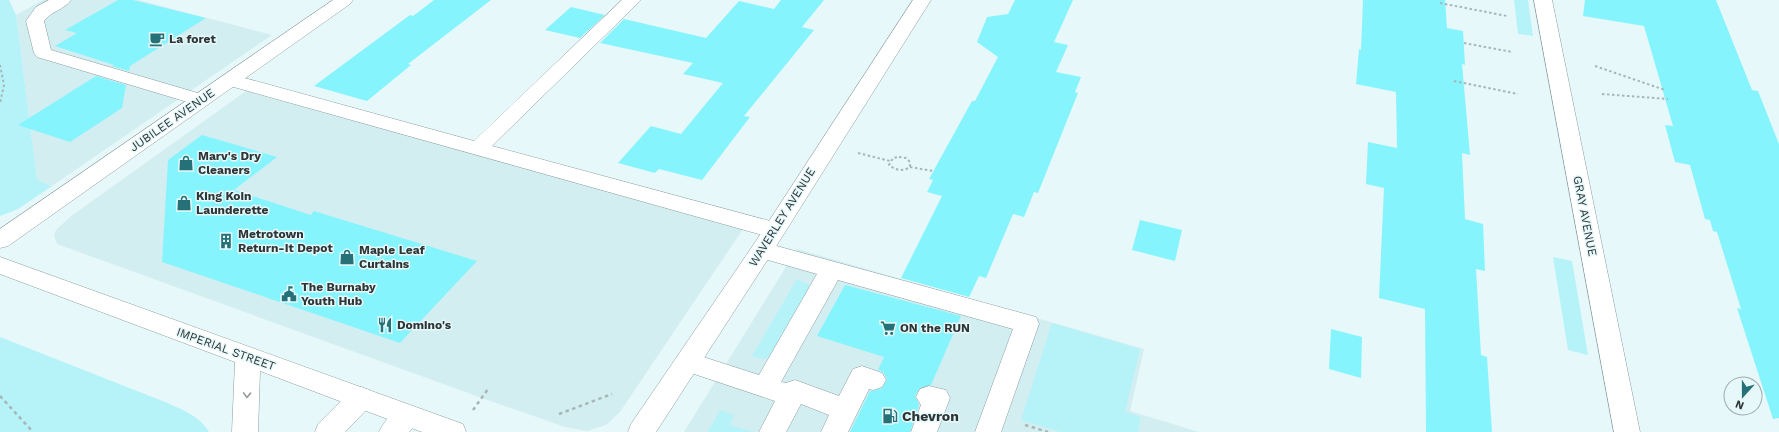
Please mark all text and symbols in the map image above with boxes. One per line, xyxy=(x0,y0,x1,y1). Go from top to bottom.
cafe icon: La foret xyxy=(148,30,166,48)
place label: La foret xyxy=(169,32,216,46)
street label: JUBILEE AVENUE xyxy=(127,85,217,155)
place label: Marv's Dry Cleaners xyxy=(198,149,261,177)
shop icon: Marv's Dry Cleaners xyxy=(177,154,195,172)
street label: WAVERLEY AVENUE xyxy=(746,165,818,269)
street label: GRAY AVENUE xyxy=(1570,175,1600,258)
place label: King Koin Launderette xyxy=(196,189,269,217)
shop icon: King Koin Launderette xyxy=(175,194,193,212)
place label: Metrotown Return-It Depot xyxy=(238,227,333,255)
building icon: Metrotown Return-It Depot xyxy=(217,232,235,250)
place label: Maple Leaf Curtains xyxy=(359,243,425,271)
shop icon: Maple Leaf Curtains xyxy=(338,248,356,266)
place label: The Burnaby Youth Hub xyxy=(301,280,376,308)
public building icon: The Burnaby Youth Hub xyxy=(280,285,298,303)
restaurant icon: Domino's xyxy=(376,316,394,334)
place label: Domino's xyxy=(397,318,452,332)
supermarket icon: ON the RUN xyxy=(879,319,897,337)
place label: ON the RUN xyxy=(900,321,970,335)
street label: IMPERIAL STREET xyxy=(175,325,277,373)
north arrow xyxy=(1723,376,1763,416)
one-way arrow xyxy=(242,392,251,398)
text: N xyxy=(1733,397,1746,412)
fuel station icon: Chevron xyxy=(881,407,899,425)
place label: Chevron xyxy=(902,408,959,424)

